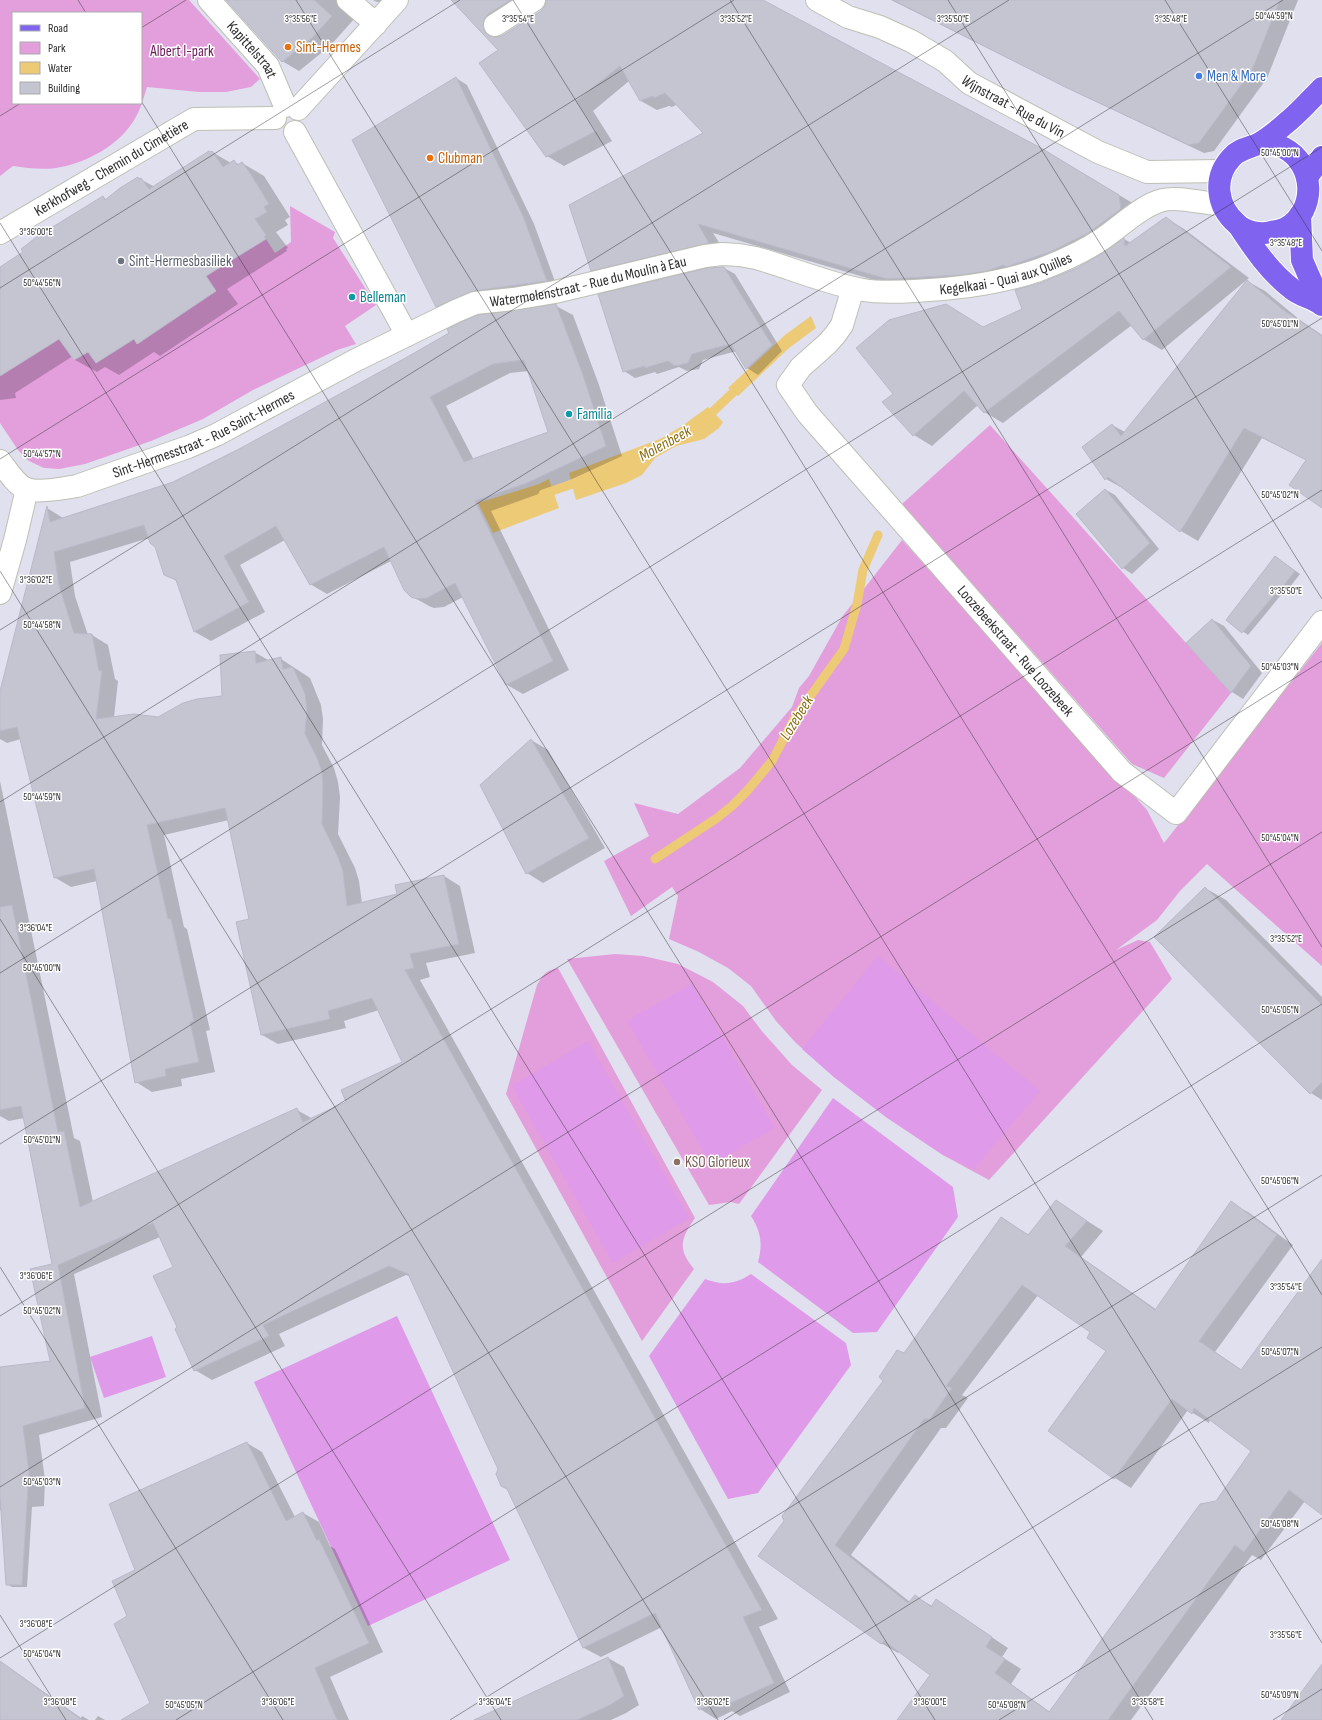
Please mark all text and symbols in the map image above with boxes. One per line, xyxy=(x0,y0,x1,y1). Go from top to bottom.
text: 50°44'59"N xyxy=(1255,10,1293,22)
legend xyxy=(12,12,142,104)
text: 3°35'56"E xyxy=(285,13,317,25)
text: 3°35'54"E xyxy=(502,13,534,25)
text: 3°35'52"E xyxy=(720,13,752,25)
text: 3°35'50"E xyxy=(937,13,969,25)
text: 3°35'48"E xyxy=(1155,13,1187,25)
street label: Kapittelstraat xyxy=(223,17,282,81)
text: Road xyxy=(48,21,68,36)
place label: Sint-Hermes xyxy=(296,38,361,57)
text: Park xyxy=(48,41,66,56)
park label: Albert I-park xyxy=(149,42,214,61)
marker: Sint-Hermes xyxy=(283,42,293,52)
text: Water xyxy=(48,61,72,76)
place label: Men & More xyxy=(1207,67,1266,86)
street label: Wijnstraat - Rue du Vin xyxy=(957,71,1068,142)
marker: Men & More xyxy=(1194,71,1204,81)
text: Building xyxy=(48,81,80,96)
street label: Kerkhofweg - Chemin du Cimetière xyxy=(31,115,192,220)
text: 50°45'00"N xyxy=(1261,147,1299,159)
place label: Clubman xyxy=(438,149,482,168)
marker: Clubman xyxy=(425,153,435,163)
text: 3°36'00"E xyxy=(19,226,53,238)
text: 3°35'48"E xyxy=(1270,237,1302,249)
street label: Kegelkaai - Quai aux Quilles xyxy=(939,248,1075,299)
street label: Watermolenstraat - Rue du Moulin à Eau xyxy=(489,251,688,311)
place label: Sint-Hermesbasiliek xyxy=(129,252,232,271)
marker: Sint-Hermesbasiliek xyxy=(116,256,126,266)
text: 50°44'56"N xyxy=(23,277,61,289)
place label: Belleman xyxy=(360,288,406,307)
marker: Belleman xyxy=(347,292,357,302)
text: 50°45'01"N xyxy=(1262,318,1298,330)
street label: Sint-Hermesstraat - Rue Saint-Hermes xyxy=(110,385,298,482)
place label: Familia xyxy=(577,405,613,424)
marker: Familia xyxy=(564,409,574,419)
water label: Molenbeek xyxy=(636,421,695,466)
text: 50°44'57"N xyxy=(23,448,61,460)
text: 50°45'02"N xyxy=(1261,489,1299,501)
text: 3°36'02"E xyxy=(20,574,52,586)
street label: Loozebeekstraat - Rue Loozebeek xyxy=(953,581,1078,720)
text: 3°35'50"E xyxy=(1270,585,1302,597)
text: 50°44'58"N xyxy=(23,619,61,631)
text: 50°45'03"N xyxy=(1261,661,1299,673)
water label: Lozebeek xyxy=(776,691,818,744)
text: 50°44'59"N xyxy=(23,791,61,803)
text: 50°45'04"N xyxy=(1261,832,1299,844)
text: 3°36'04"E xyxy=(20,922,52,934)
text: 3°35'52"E xyxy=(1270,933,1302,945)
text: 50°45'00"N xyxy=(23,962,61,974)
text: 50°45'05"N xyxy=(1261,1004,1299,1016)
text: 50°45'01"N xyxy=(24,1134,60,1146)
place label: KSO Glorieux xyxy=(685,1153,750,1172)
marker: KSO Glorieux xyxy=(672,1157,682,1167)
text: 50°45'06"N xyxy=(1261,1175,1299,1187)
text: 3°36'06"E xyxy=(19,1270,53,1282)
text: 3°35'54"E xyxy=(1270,1281,1302,1293)
text: 50°45'02"N xyxy=(23,1305,61,1317)
text: 50°45'07"N xyxy=(1261,1346,1299,1358)
text: 50°45'03"N xyxy=(23,1476,61,1488)
text: 50°45'08"N xyxy=(1261,1518,1299,1530)
text: 3°36'08"E xyxy=(19,1618,53,1630)
text: 3°35'56"E xyxy=(1270,1629,1302,1641)
text: 50°45'04"N xyxy=(23,1648,61,1660)
text: 50°45'09"N xyxy=(1261,1689,1299,1701)
text: 3°36'08"E xyxy=(43,1696,77,1708)
text: 3°36'06"E xyxy=(261,1696,295,1708)
text: 3°36'04"E xyxy=(479,1696,511,1708)
text: 3°36'02"E xyxy=(697,1696,729,1708)
text: 3°36'00"E xyxy=(913,1696,947,1708)
text: 3°35'58"E xyxy=(1132,1696,1164,1708)
text: 50°45'05"N xyxy=(165,1699,203,1711)
text: 50°45'08"N xyxy=(988,1699,1026,1711)

